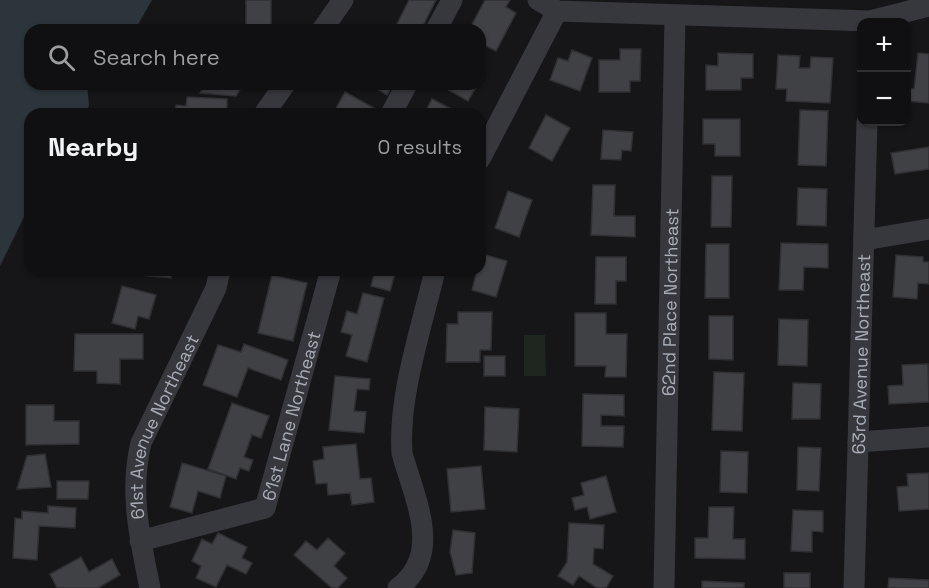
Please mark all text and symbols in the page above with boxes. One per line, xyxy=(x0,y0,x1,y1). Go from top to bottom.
map controls xyxy=(857,18,911,126)
button: + xyxy=(857,18,911,72)
search box xyxy=(24,24,486,90)
icon: search xyxy=(45,41,78,74)
text: Search here xyxy=(93,43,220,71)
button: − xyxy=(857,72,911,126)
text: Nearby xyxy=(48,130,138,164)
text: 0 results xyxy=(378,134,462,160)
street label: 62nd Place Northeast xyxy=(656,208,683,396)
street label: 63rd Avenue Northeast xyxy=(846,254,875,455)
street label: 61st Lane Northeast xyxy=(256,328,325,503)
street label: 61st Avenue Northeast xyxy=(124,330,203,520)

